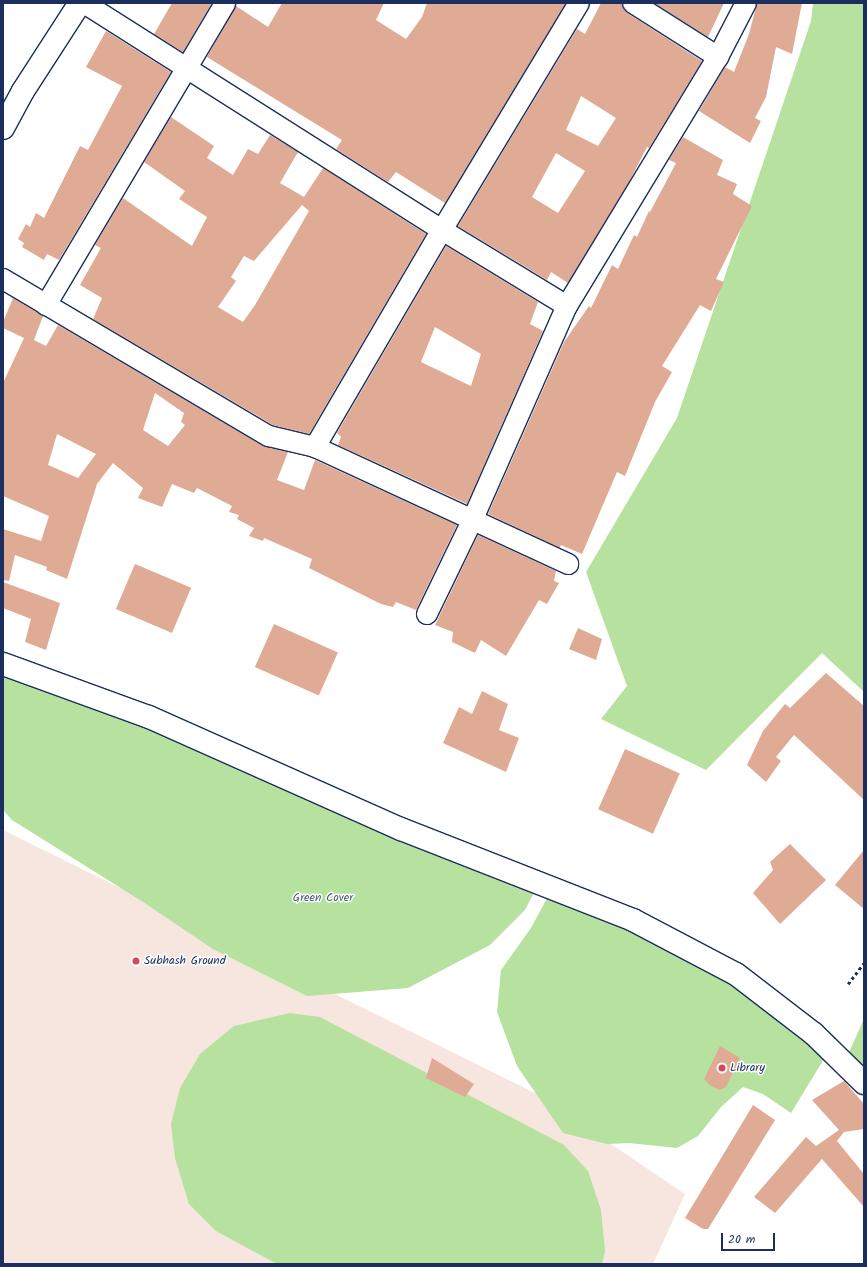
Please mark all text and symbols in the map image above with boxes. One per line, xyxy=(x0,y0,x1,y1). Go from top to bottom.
park label: Green Cover xyxy=(293,891,353,905)
place label: Subhash Ground xyxy=(144,954,226,968)
marker: Subhash Ground xyxy=(131,956,141,966)
place label: Library xyxy=(730,1061,765,1075)
marker: Library xyxy=(717,1063,727,1073)
scale bar xyxy=(723,1225,777,1251)
text: 20 m xyxy=(728,1230,755,1249)

